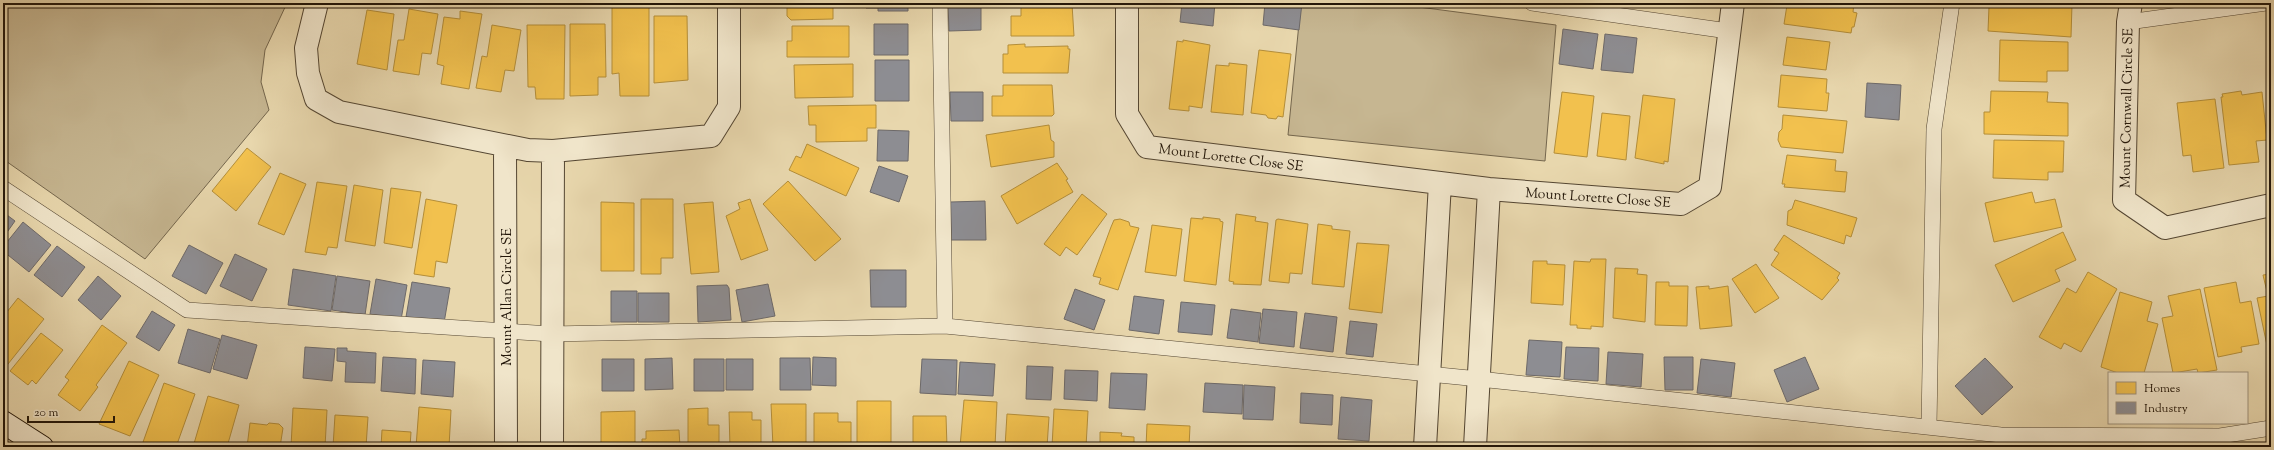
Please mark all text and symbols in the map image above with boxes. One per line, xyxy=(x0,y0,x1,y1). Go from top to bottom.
street label: Mount Cornwall Circle SE xyxy=(2117,27,2139,188)
street label: Mount Lorette Close SE xyxy=(1157,140,1305,178)
street label: Mount Lorette Close SE xyxy=(1524,184,1672,214)
street label: Mount Allan Circle SE xyxy=(498,228,518,366)
legend xyxy=(2108,372,2248,424)
text: Homes xyxy=(2144,380,2180,398)
scale bar xyxy=(28,398,114,424)
text: Industry xyxy=(2144,400,2188,418)
text: 20 m xyxy=(34,404,59,422)

